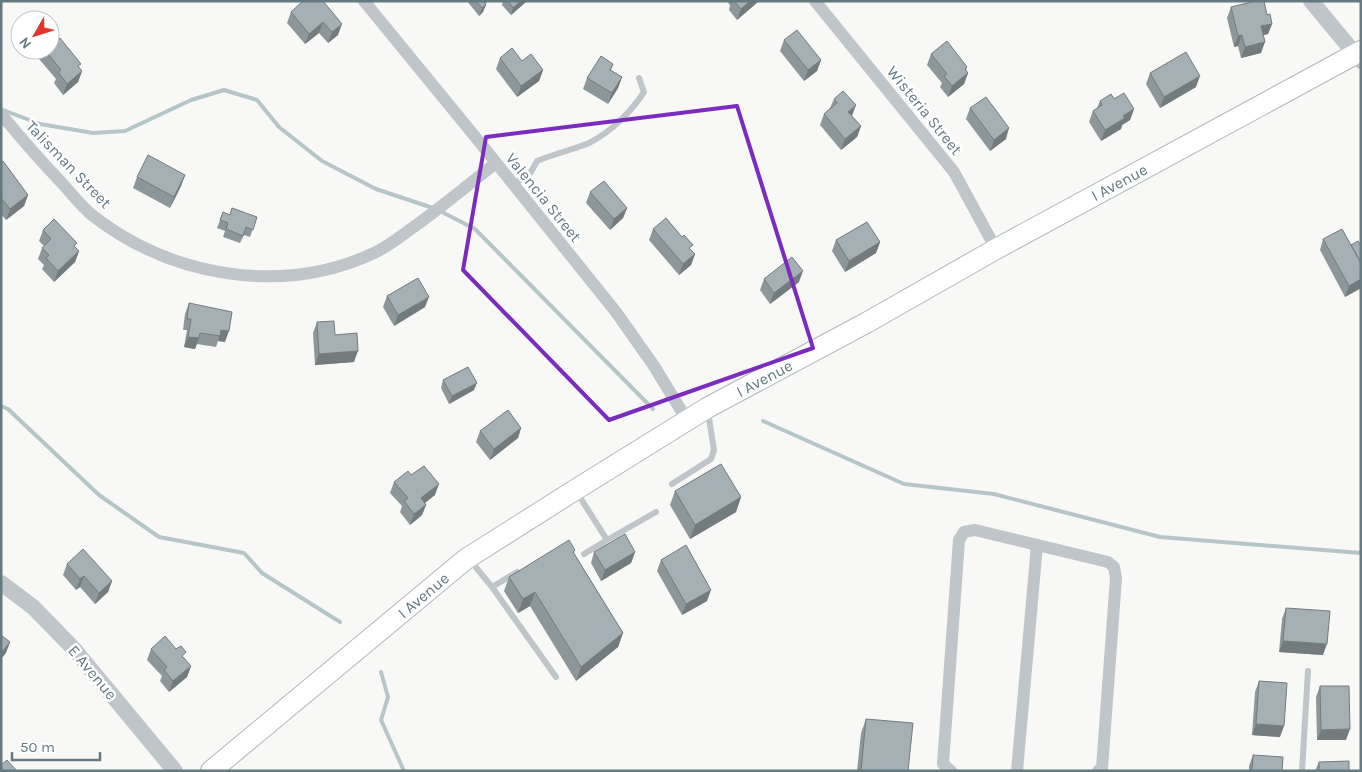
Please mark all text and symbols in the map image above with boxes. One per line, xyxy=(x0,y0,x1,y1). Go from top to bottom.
north arrow xyxy=(10,10,60,60)
text: N xyxy=(16,34,35,52)
street label: Wisteria Street xyxy=(883,62,966,159)
street label: Talisman Street xyxy=(22,117,115,212)
street label: Valencia Street xyxy=(502,149,585,246)
street label: I Avenue xyxy=(1088,160,1151,205)
street label: I Avenue xyxy=(733,356,796,401)
street label: I Avenue xyxy=(394,569,453,622)
street label: E Avenue xyxy=(64,641,121,703)
scale bar xyxy=(12,730,100,762)
text: 50 m xyxy=(20,738,55,756)

